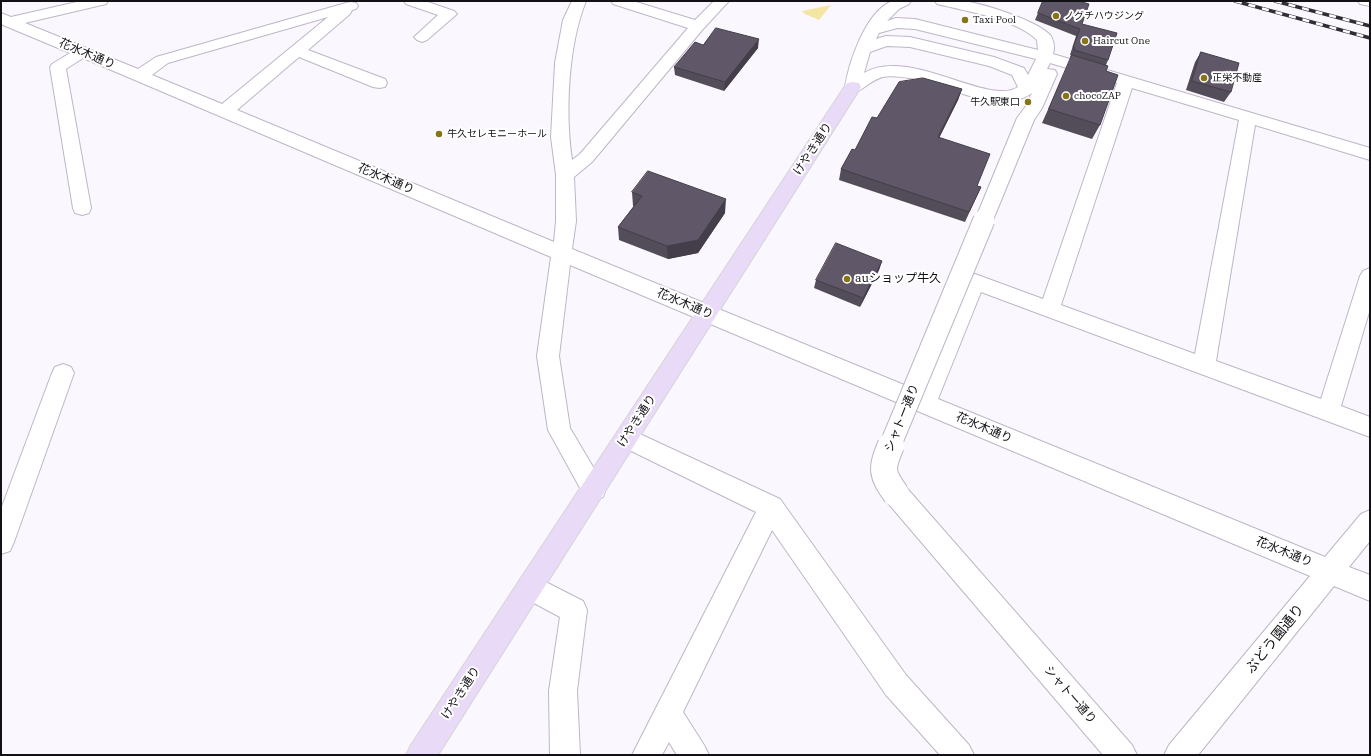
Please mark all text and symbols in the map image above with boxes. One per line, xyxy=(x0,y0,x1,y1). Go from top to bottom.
place label: ノグチハウジング xyxy=(1064,10,1144,22)
marker: ノグチハウジング xyxy=(1051,11,1061,21)
place label: Taxi Pool xyxy=(973,14,1016,26)
marker: Taxi Pool xyxy=(960,15,970,25)
place label: Haircut One xyxy=(1093,35,1150,47)
street label: 花水木通り xyxy=(57,36,117,72)
marker: Haircut One xyxy=(1080,36,1090,46)
place label: 正栄不動産 xyxy=(1212,72,1262,84)
marker: 正栄不動産 xyxy=(1199,73,1209,83)
place label: chocoZAP xyxy=(1074,90,1121,102)
marker: chocoZAP xyxy=(1061,91,1071,101)
place label: 牛久駅東口 xyxy=(970,96,1020,108)
marker: 牛久駅東口 xyxy=(1023,97,1033,107)
street label: けやき通り xyxy=(791,120,835,178)
place label: 牛久セレモニーホール xyxy=(447,128,547,140)
marker: 牛久セレモニーホール xyxy=(434,129,444,139)
street label: 花水木通り xyxy=(356,161,416,197)
place label: auショップ牛久 xyxy=(855,272,941,286)
marker: auショップ牛久 xyxy=(842,274,852,284)
street label: 花水木通り xyxy=(655,286,715,322)
street label: シャトー通り xyxy=(882,382,922,454)
street label: けやき通り xyxy=(615,392,659,450)
street label: 花水木通り xyxy=(954,410,1014,446)
street label: 花水木通り xyxy=(1253,534,1315,570)
street label: ぶどう園通り xyxy=(1242,601,1308,677)
street label: シャトー通り xyxy=(1041,663,1099,727)
street label: けやき通り xyxy=(439,664,483,722)

